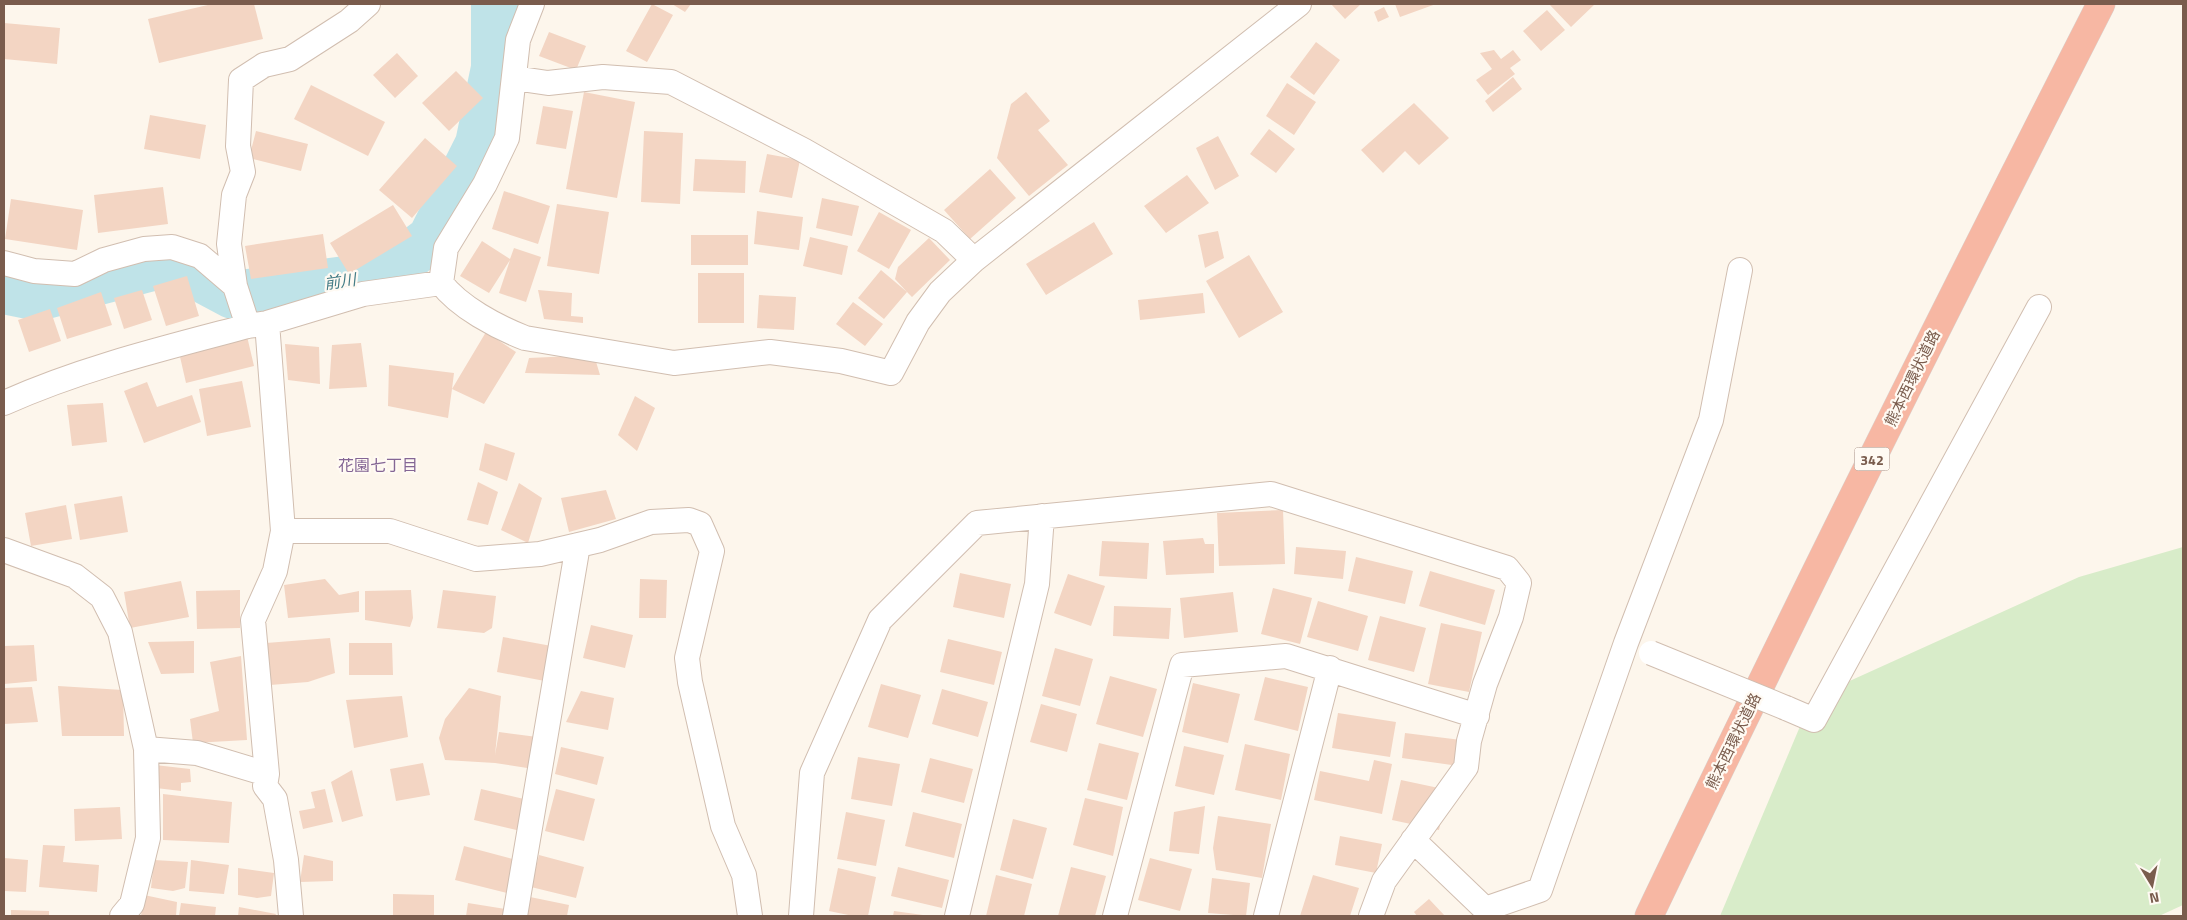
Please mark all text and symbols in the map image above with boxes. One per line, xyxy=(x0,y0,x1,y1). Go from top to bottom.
water label: 前川 xyxy=(322,267,359,295)
street label: 熊本西環状道路 xyxy=(1879,326,1945,430)
road number: 342 xyxy=(1854,448,1890,470)
district label: 花園七丁目 xyxy=(338,453,418,477)
street label: 熊本西環状道路 xyxy=(1700,689,1766,793)
north arrow xyxy=(2127,860,2177,910)
text: N xyxy=(2148,887,2161,909)

